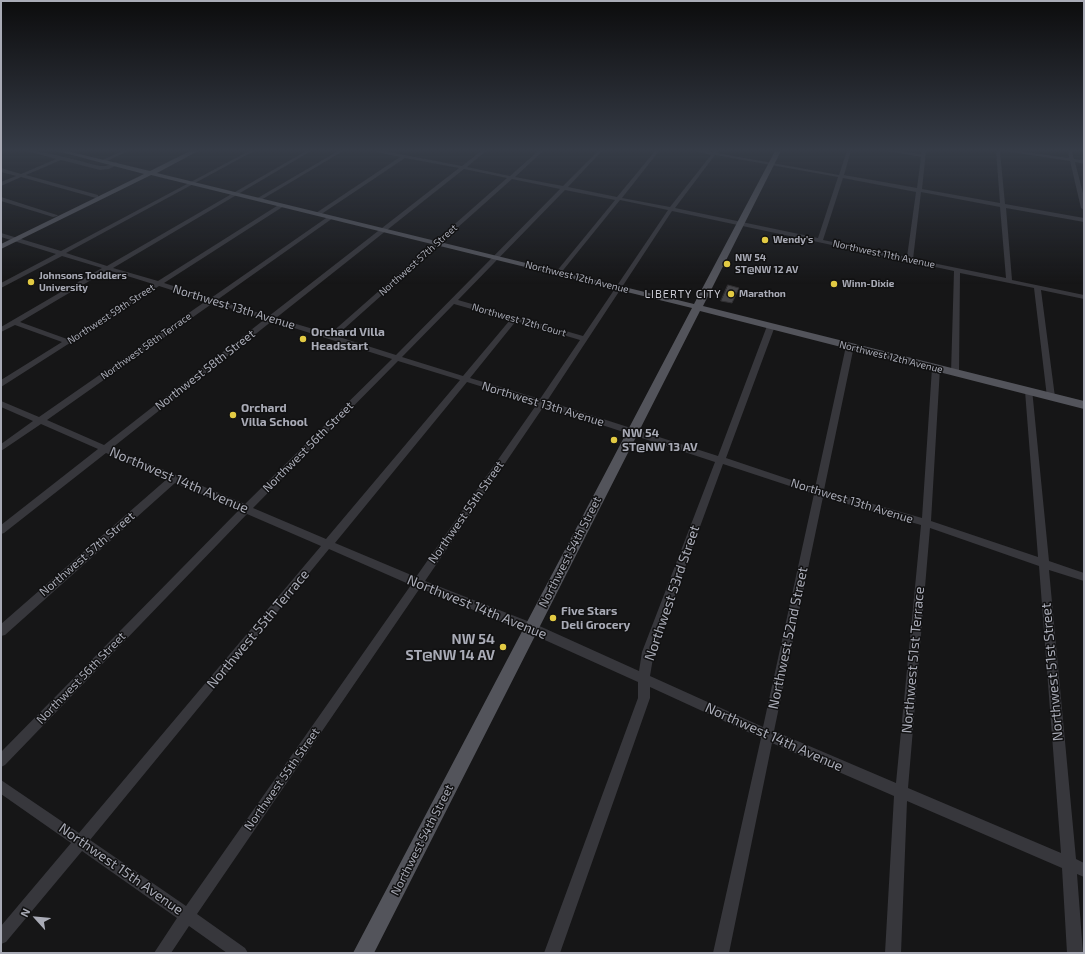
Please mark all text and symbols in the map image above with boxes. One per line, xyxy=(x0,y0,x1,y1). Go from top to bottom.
street label: Northwest 57th Street xyxy=(376,222,460,298)
place label: Wendy's xyxy=(773,234,813,246)
marker: Wendy's xyxy=(760,235,770,245)
street label: Northwest 11th Avenue xyxy=(832,237,936,271)
place label: NW 54 ST@NW 12 AV xyxy=(735,252,798,276)
street label: Northwest 12th Avenue xyxy=(524,258,630,296)
marker: NW 54 ST@NW 12 AV xyxy=(722,259,732,269)
place label: Johnsons Toddlers University xyxy=(39,270,127,294)
marker: Johnsons Toddlers University xyxy=(26,277,36,287)
place label: Winn-Dixie xyxy=(842,278,894,290)
marker: Winn-Dixie xyxy=(829,279,839,289)
street label: Northwest 59th Street xyxy=(65,281,157,347)
street label: Northwest 13th Avenue xyxy=(171,282,297,332)
district label: LIBERTY CITY xyxy=(644,287,722,301)
place label: Marathon xyxy=(739,288,786,300)
marker: Marathon xyxy=(726,289,736,299)
street label: Northwest 12th Court xyxy=(471,301,567,339)
street label: Northwest 58th Terrace xyxy=(98,310,194,382)
place label: Orchard Villa Headstart xyxy=(311,325,385,353)
street label: Northwest 58th Street xyxy=(152,327,258,413)
marker: Orchard Villa Headstart xyxy=(298,334,308,344)
street label: Northwest 12th Avenue xyxy=(838,338,944,376)
street label: Northwest 13th Avenue xyxy=(480,379,606,429)
street label: Northwest 56th Street xyxy=(260,399,356,495)
place label: Orchard Villa School xyxy=(241,401,308,429)
marker: Orchard Villa School xyxy=(228,410,238,420)
place label: NW 54 ST@NW 13 AV xyxy=(622,426,698,454)
marker: NW 54 ST@NW 13 AV xyxy=(609,435,619,445)
street label: Northwest 14th Avenue xyxy=(107,443,251,517)
street label: Northwest 55th Street xyxy=(425,458,507,566)
street label: Northwest 13th Avenue xyxy=(789,476,915,526)
street label: Northwest 54th Street xyxy=(536,494,604,610)
street label: Northwest 57th Street xyxy=(36,509,138,599)
street label: Northwest 53rd Street xyxy=(641,523,703,663)
street label: Northwest 52nd Street xyxy=(765,565,811,711)
street label: Northwest 55th Terrace xyxy=(203,566,313,692)
street label: Northwest 14th Avenue xyxy=(405,571,549,643)
street label: Northwest 51st Terrace xyxy=(898,586,928,734)
street label: Northwest 51st Street xyxy=(1038,602,1066,742)
place label: Five Stars Deli Grocery xyxy=(561,604,630,632)
marker: Five Stars Deli Grocery xyxy=(548,613,558,623)
street label: Northwest 56th Street xyxy=(33,629,129,727)
place label: NW 54 ST@NW 14 AV xyxy=(406,631,495,664)
marker: NW 54 ST@NW 14 AV xyxy=(498,642,508,652)
street label: Northwest 14th Avenue xyxy=(702,699,846,775)
street label: Northwest 55th Street xyxy=(241,725,323,833)
street label: Northwest 54th Street xyxy=(388,782,456,898)
street label: Northwest 15th Avenue xyxy=(56,820,186,918)
north arrow xyxy=(16,898,56,938)
text: N xyxy=(17,906,32,919)

